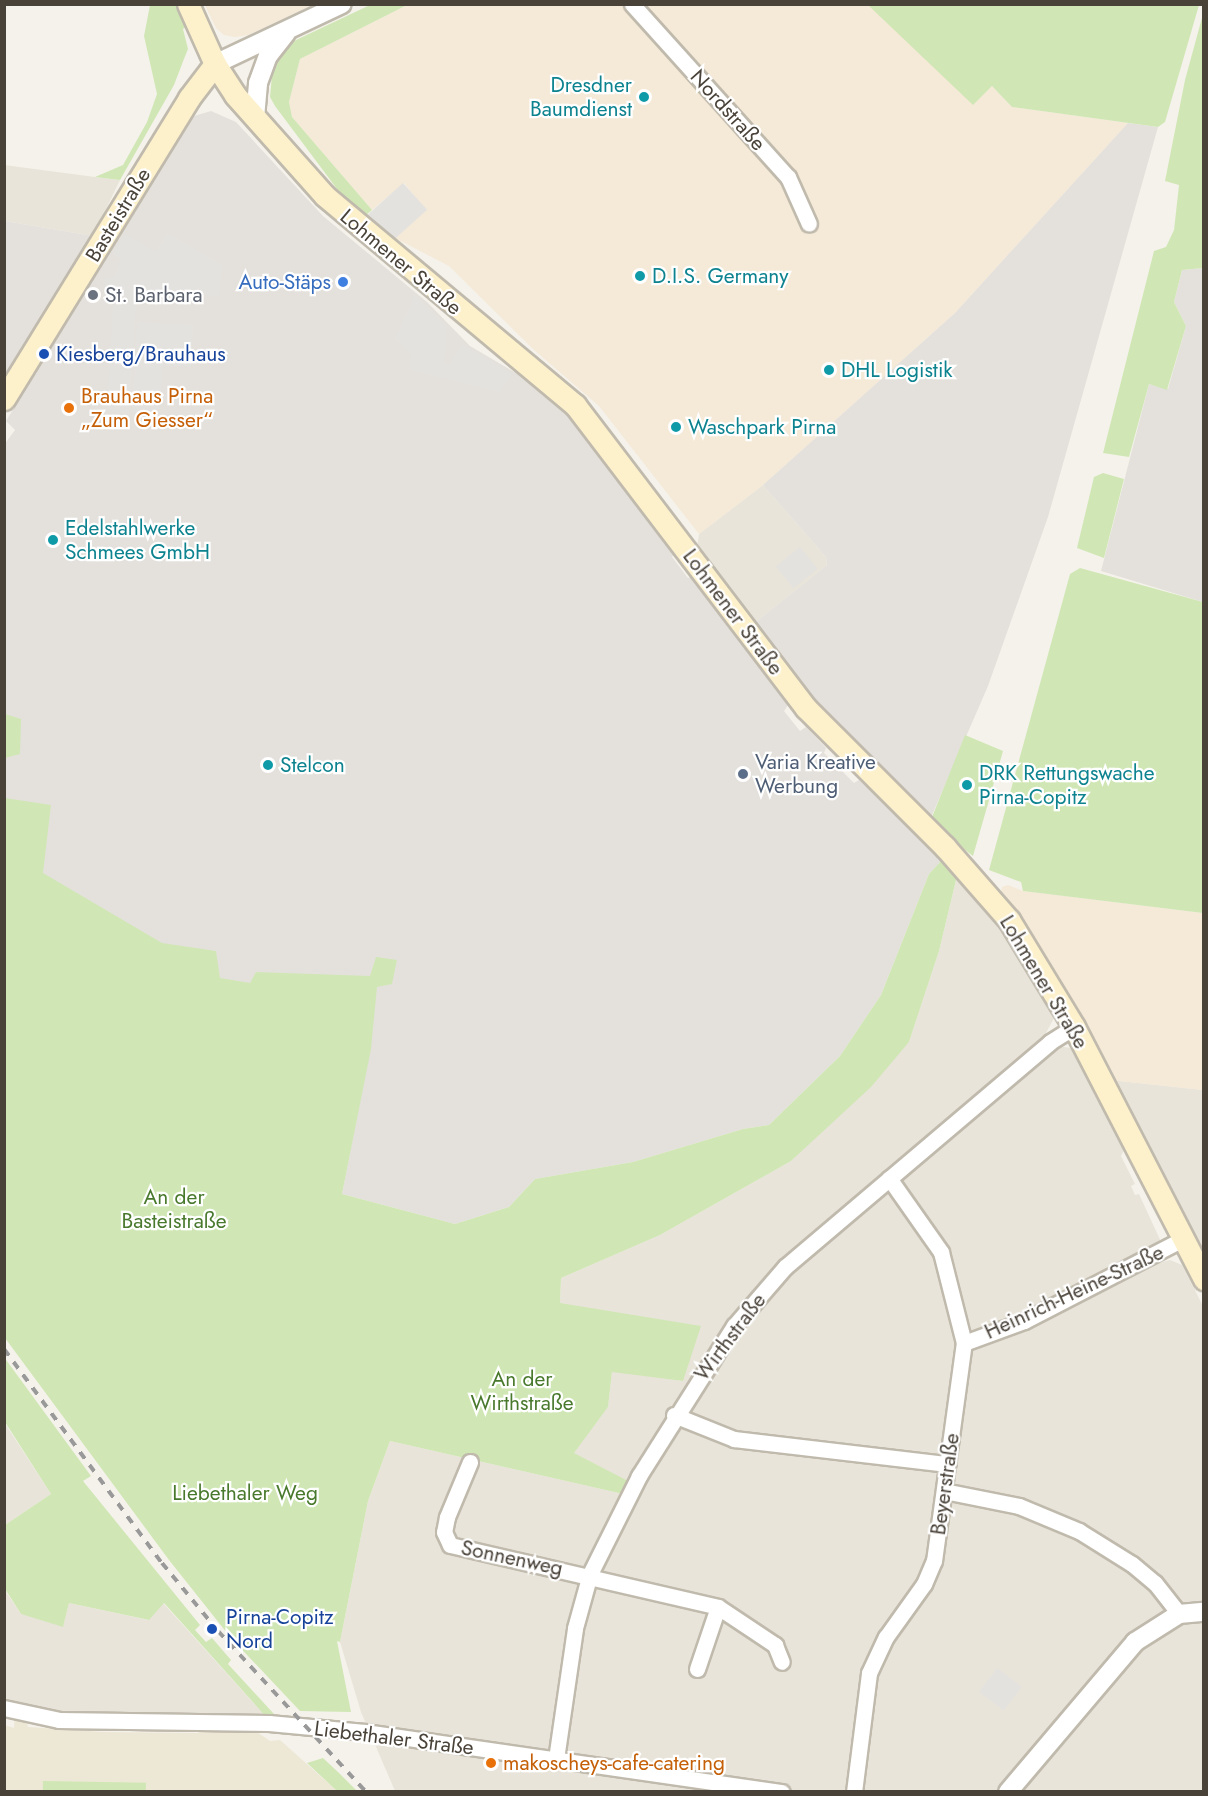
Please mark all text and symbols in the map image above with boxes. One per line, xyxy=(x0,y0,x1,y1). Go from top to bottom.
street label: Nordstraße xyxy=(685,64,771,156)
place label: Dresdner Baumdienst xyxy=(530,72,632,122)
marker: Dresdner Baumdienst xyxy=(637,90,651,104)
street label: Basteistraße xyxy=(80,163,156,267)
street label: Lohmener Straße xyxy=(335,204,467,320)
place label: D.I.S. Germany xyxy=(652,263,788,289)
place label: Auto-Stäps xyxy=(238,269,331,295)
marker: D.I.S. Germany xyxy=(633,269,647,283)
marker: Auto-Stäps xyxy=(336,275,350,289)
place label: St. Barbara xyxy=(105,282,203,308)
marker: St. Barbara xyxy=(86,288,100,302)
place label: Kiesberg/Brauhaus xyxy=(56,341,226,367)
marker: Kiesberg/Brauhaus xyxy=(37,347,51,361)
place label: DHL Logistik xyxy=(841,357,953,383)
marker: DHL Logistik xyxy=(822,363,836,377)
place label: Brauhaus Pirna „Zum Giesser“ xyxy=(81,383,213,433)
marker: Brauhaus Pirna „Zum Giesser“ xyxy=(62,401,76,415)
place label: Waschpark Pirna xyxy=(688,414,836,440)
marker: Waschpark Pirna xyxy=(669,420,683,434)
place label: Edelstahlwerke Schmees GmbH xyxy=(65,515,210,565)
marker: Edelstahlwerke Schmees GmbH xyxy=(46,533,60,547)
street label: Lohmener Straße xyxy=(677,544,789,680)
place label: Varia Kreative Werbung xyxy=(755,749,876,799)
place label: Stelcon xyxy=(280,752,345,778)
marker: Stelcon xyxy=(261,758,275,772)
place label: DRK Rettungswache Pirna-Copitz xyxy=(979,760,1154,810)
marker: Varia Kreative Werbung xyxy=(736,767,750,781)
marker: DRK Rettungswache Pirna-Copitz xyxy=(960,778,974,792)
street label: Lohmener Straße xyxy=(994,911,1094,1053)
park label: An der Basteistraße xyxy=(121,1184,227,1234)
street label: Heinrich-Heine-Straße xyxy=(981,1239,1167,1345)
street label: Wirthstraße xyxy=(689,1288,771,1386)
park label: An der Wirthstraße xyxy=(470,1366,574,1416)
street label: Beyerstraße xyxy=(925,1431,965,1537)
park label: Liebethaler Weg xyxy=(172,1480,318,1506)
street label: Sonnenweg xyxy=(459,1535,565,1581)
place label: Pirna-Copitz Nord xyxy=(226,1604,334,1654)
marker: Pirna-Copitz Nord xyxy=(203,1620,221,1638)
street label: Liebethaler Straße xyxy=(313,1716,475,1760)
place label: makoscheys-cafe-catering xyxy=(503,1750,725,1776)
marker: makoscheys-cafe-catering xyxy=(484,1756,498,1770)

